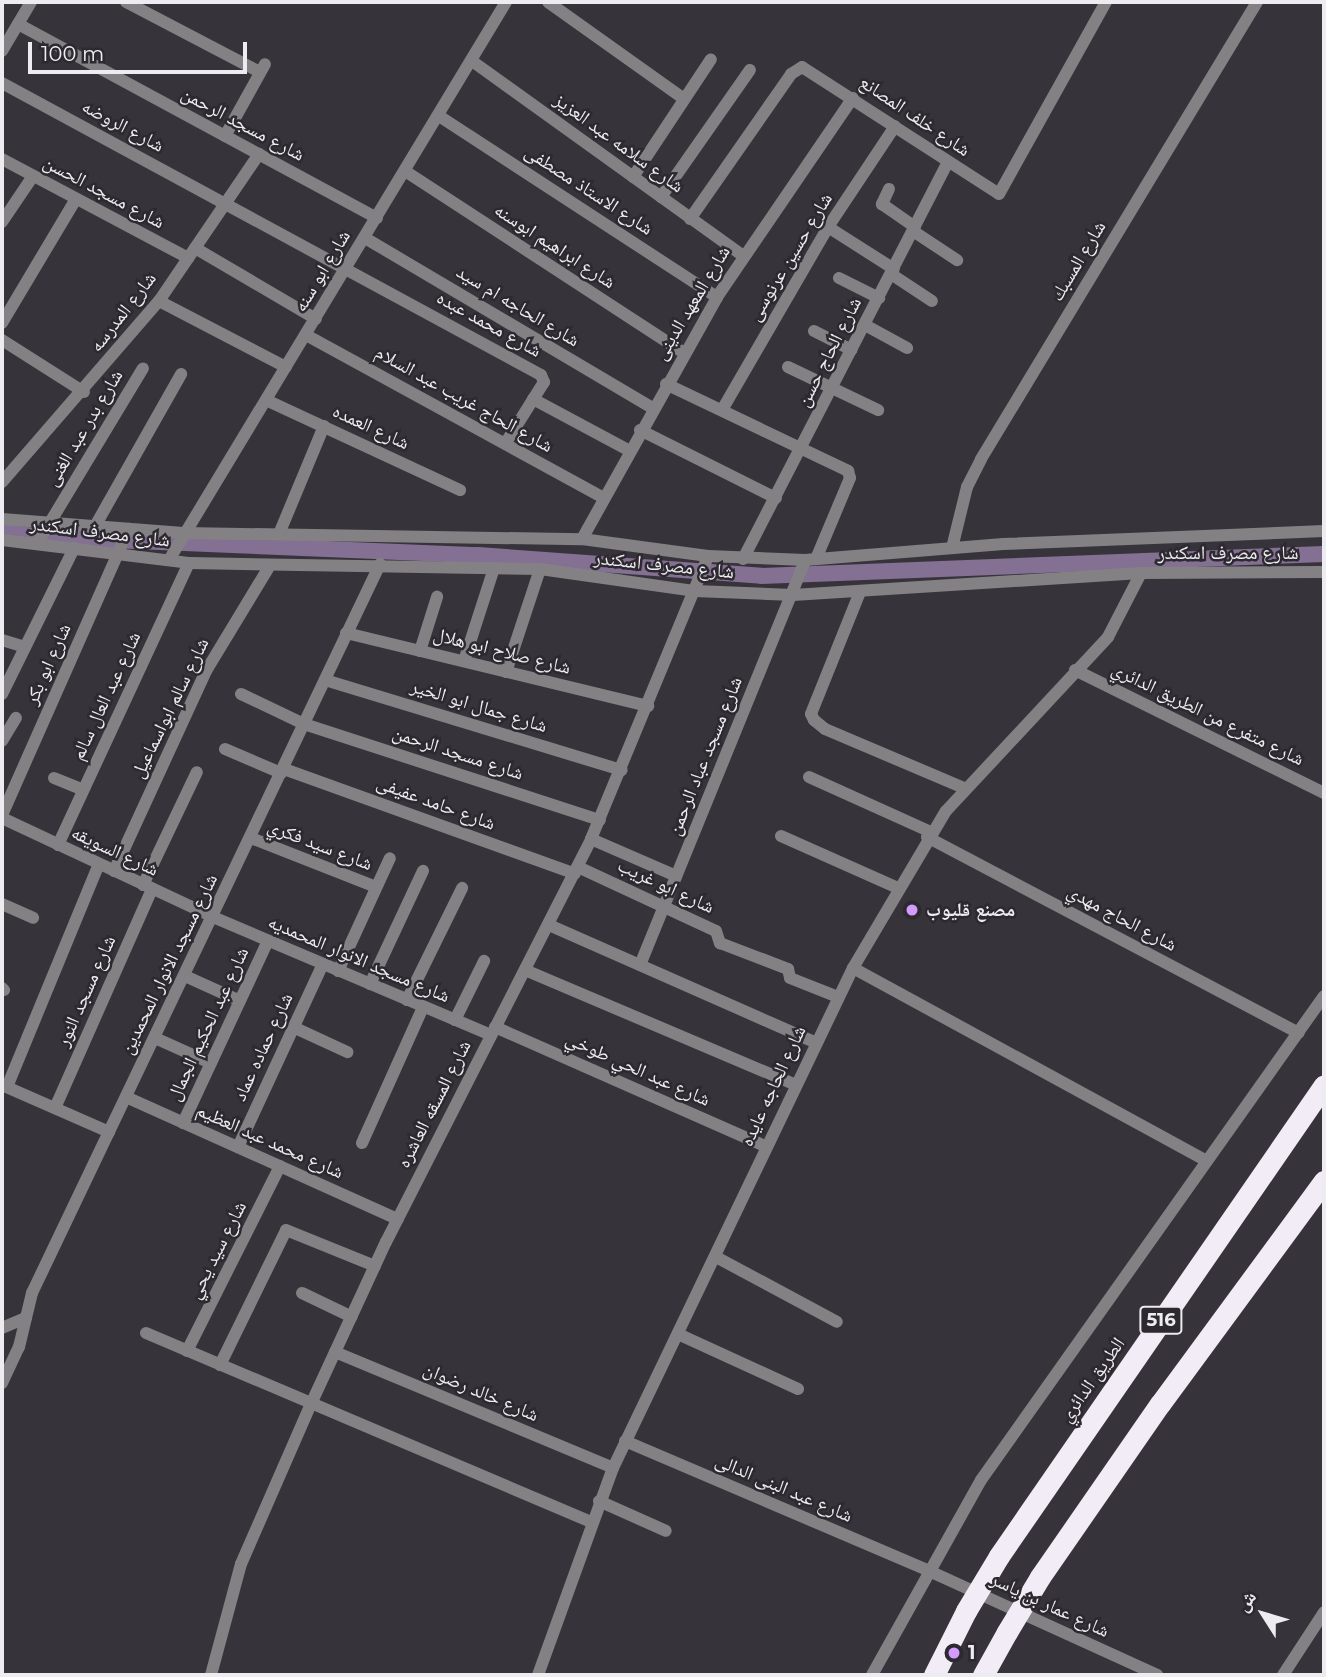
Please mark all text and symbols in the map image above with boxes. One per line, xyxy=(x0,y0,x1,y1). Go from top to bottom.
scale bar xyxy=(32,28,250,72)
text: 100 m xyxy=(41,41,104,66)
street label: شارع خلف المصانع xyxy=(855,71,975,161)
street label: شارع مسجد الرحمن xyxy=(177,82,309,166)
street label: شارع سلامه عبد العزيز xyxy=(550,88,688,198)
street label: شارع الروضه xyxy=(78,95,168,157)
street label: شارع الاستاذ مصطفى xyxy=(521,140,657,240)
street label: شارع مسجد الحسن xyxy=(40,151,168,233)
street label: شارع حسين عرنوسى xyxy=(743,189,837,325)
street label: شارع ابراهيم ابوسنه xyxy=(490,198,620,294)
street label: شارع المسبك xyxy=(1045,217,1111,305)
street label: شارع ابو سنه xyxy=(289,226,355,316)
street label: شارع المعهد الدينى xyxy=(649,242,735,364)
street label: شارع الحاجه ام سيد xyxy=(452,260,584,352)
street label: شارع المدرسه xyxy=(85,268,161,356)
street label: شارع محمد عبده xyxy=(433,286,545,362)
street label: شارع الحاج حسن xyxy=(792,293,866,411)
street label: شارع الحاج غريب عبد السلام xyxy=(371,341,557,457)
street label: شارع بدر عبد الغنى xyxy=(40,366,128,490)
street label: شارع العمده xyxy=(329,399,413,455)
street label: شارع مصرف اسكندر xyxy=(29,512,171,552)
street label: شارع مصرف اسكندر xyxy=(1158,542,1298,564)
street label: شارع مصرف اسكندر xyxy=(593,546,735,584)
street label: شارع ابو بكر xyxy=(20,620,76,708)
street label: شارع صلاح ابو هلال xyxy=(431,623,573,679)
street label: شارع عبد العال سالم xyxy=(66,628,146,764)
street label: شارع سالم ابواسماعيل xyxy=(126,634,214,782)
street label: شارع متفرع من الطريق الدائري xyxy=(1108,657,1308,771)
street label: شارع مسجد عباد الرحمن xyxy=(663,673,747,839)
street label: شارع جمال ابو الخير xyxy=(408,674,550,738)
street label: شارع مسجد الرحمن xyxy=(390,721,526,785)
street label: شارع حامد عفيفى xyxy=(373,771,499,835)
street label: شارع سيد فكري xyxy=(264,815,376,875)
street label: شارع السويقه xyxy=(68,821,162,881)
street label: شارع ابو غريب xyxy=(614,854,718,918)
street label: شارع مسجد الانوار المحمدين xyxy=(115,870,223,1058)
street label: شارع الحاج مهدي xyxy=(1063,880,1181,956)
place label: مصنع قليوب xyxy=(926,899,1015,921)
marker: مصنع قليوب xyxy=(904,902,920,918)
street label: شارع مسجد الانوار المحمديه xyxy=(265,910,453,1008)
street label: شارع مسجد النور xyxy=(51,932,121,1050)
street label: شارع عبد الحكيم الجمال xyxy=(162,943,254,1105)
street label: شارع حماده عماد xyxy=(228,989,298,1105)
street label: شارع الحاجه عايده xyxy=(735,1022,811,1150)
street label: شارع عبد الحي طوخي xyxy=(562,1027,714,1111)
street label: شارع المسقه العاشره xyxy=(392,1036,476,1172)
street label: شارع محمد عبد العظيم xyxy=(193,1098,347,1184)
street label: شارع سيد يحي xyxy=(183,1197,251,1303)
road number: 516 xyxy=(1138,1306,1184,1335)
street label: الطريق الدائري xyxy=(1054,1333,1130,1427)
street label: شارع خالد رضوان xyxy=(420,1358,542,1426)
street label: شارع عبد البنى الدالى xyxy=(712,1449,856,1527)
street label: شارع عمار بن ياسر xyxy=(987,1568,1113,1642)
north arrow xyxy=(1228,1579,1298,1649)
text: ش xyxy=(1231,1586,1261,1616)
place label: 1 xyxy=(968,1642,975,1664)
marker: 1 xyxy=(946,1645,962,1661)

